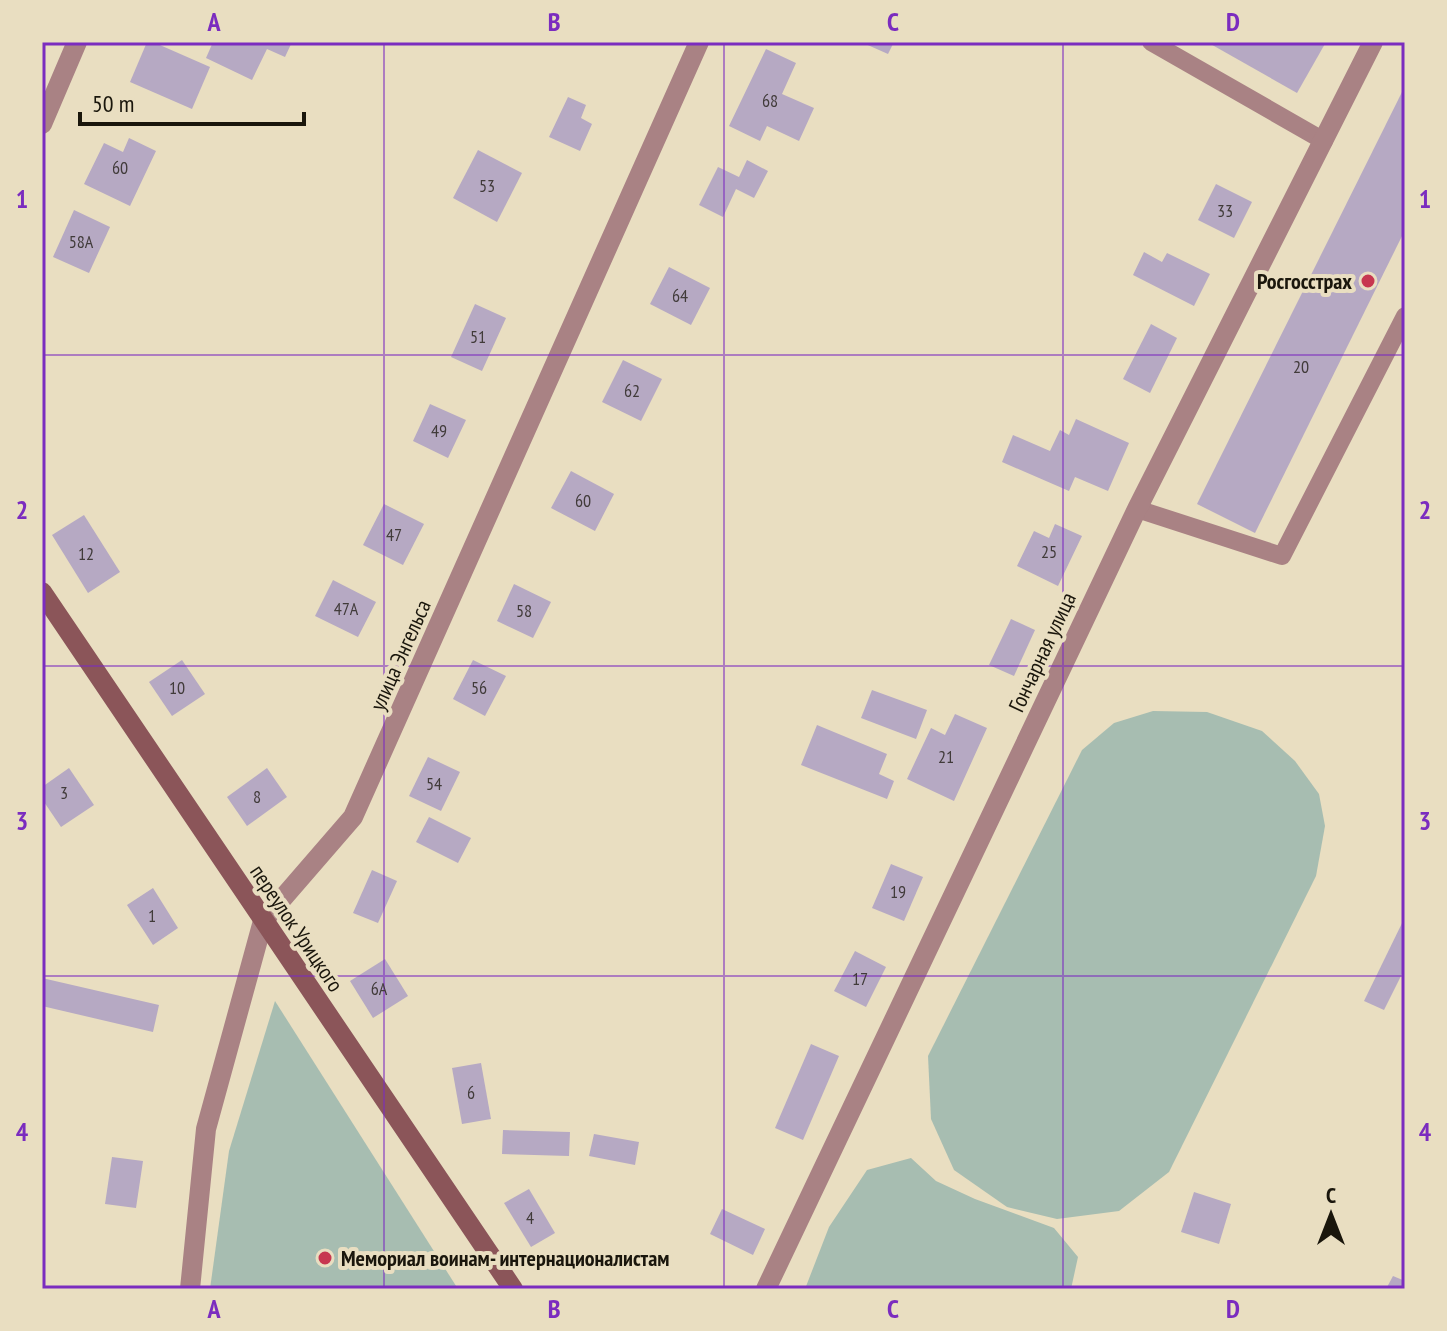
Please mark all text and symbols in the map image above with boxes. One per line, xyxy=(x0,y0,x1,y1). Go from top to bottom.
text: A xyxy=(206,5,221,38)
text: B xyxy=(548,5,561,38)
text: C xyxy=(887,5,899,38)
text: D xyxy=(1226,5,1240,38)
scale bar xyxy=(80,76,304,126)
text: 50 m xyxy=(92,88,134,119)
house number: 68 xyxy=(762,89,778,112)
house number: 60 xyxy=(112,156,128,179)
house number: 53 xyxy=(479,174,495,197)
text: 1 xyxy=(16,182,28,215)
text: 1 xyxy=(1419,182,1431,215)
house number: 33 xyxy=(1217,199,1233,222)
house number: 58А xyxy=(69,230,94,253)
place label: Росгосстрах xyxy=(1257,267,1352,295)
marker: Росгосстрах xyxy=(1359,272,1377,290)
house number: 64 xyxy=(672,284,688,307)
house number: 51 xyxy=(470,325,486,348)
house number: 20 xyxy=(1293,355,1309,378)
house number: 62 xyxy=(624,379,640,402)
house number: 49 xyxy=(431,419,447,442)
house number: 60 xyxy=(575,489,591,512)
text: 2 xyxy=(16,493,28,526)
text: 2 xyxy=(1419,493,1431,526)
house number: 47 xyxy=(386,523,402,546)
house number: 25 xyxy=(1041,540,1057,563)
house number: 12 xyxy=(78,542,94,565)
street label: Гончарная улица xyxy=(1002,588,1082,716)
street label: улица Энгельса xyxy=(363,595,437,715)
house number: 47А xyxy=(334,597,359,620)
house number: 58 xyxy=(516,599,532,622)
house number: 10 xyxy=(169,676,185,699)
house number: 56 xyxy=(471,676,487,699)
house number: 21 xyxy=(938,745,954,768)
house number: 54 xyxy=(426,772,442,795)
house number: 3 xyxy=(60,781,68,804)
house number: 8 xyxy=(253,785,261,808)
text: 3 xyxy=(16,804,28,837)
text: 3 xyxy=(1419,804,1431,837)
street label: переулок Урицкого xyxy=(244,859,350,997)
house number: 19 xyxy=(890,880,906,903)
house number: 1 xyxy=(148,904,156,927)
house number: 17 xyxy=(852,967,868,990)
house number: 6А xyxy=(371,977,388,1000)
house number: 6 xyxy=(467,1081,475,1104)
text: 4 xyxy=(16,1115,29,1148)
text: 4 xyxy=(1419,1115,1432,1148)
north arrow xyxy=(1291,1175,1371,1255)
text: С xyxy=(1326,1181,1336,1209)
house number: 4 xyxy=(526,1206,534,1229)
place label: Мемориал воинам- интернационалистам xyxy=(341,1244,669,1272)
marker: Мемориал воинам- интернационалистам xyxy=(316,1249,334,1267)
text: A xyxy=(206,1292,221,1325)
text: B xyxy=(548,1292,561,1325)
text: C xyxy=(887,1292,899,1325)
text: D xyxy=(1226,1292,1240,1325)

